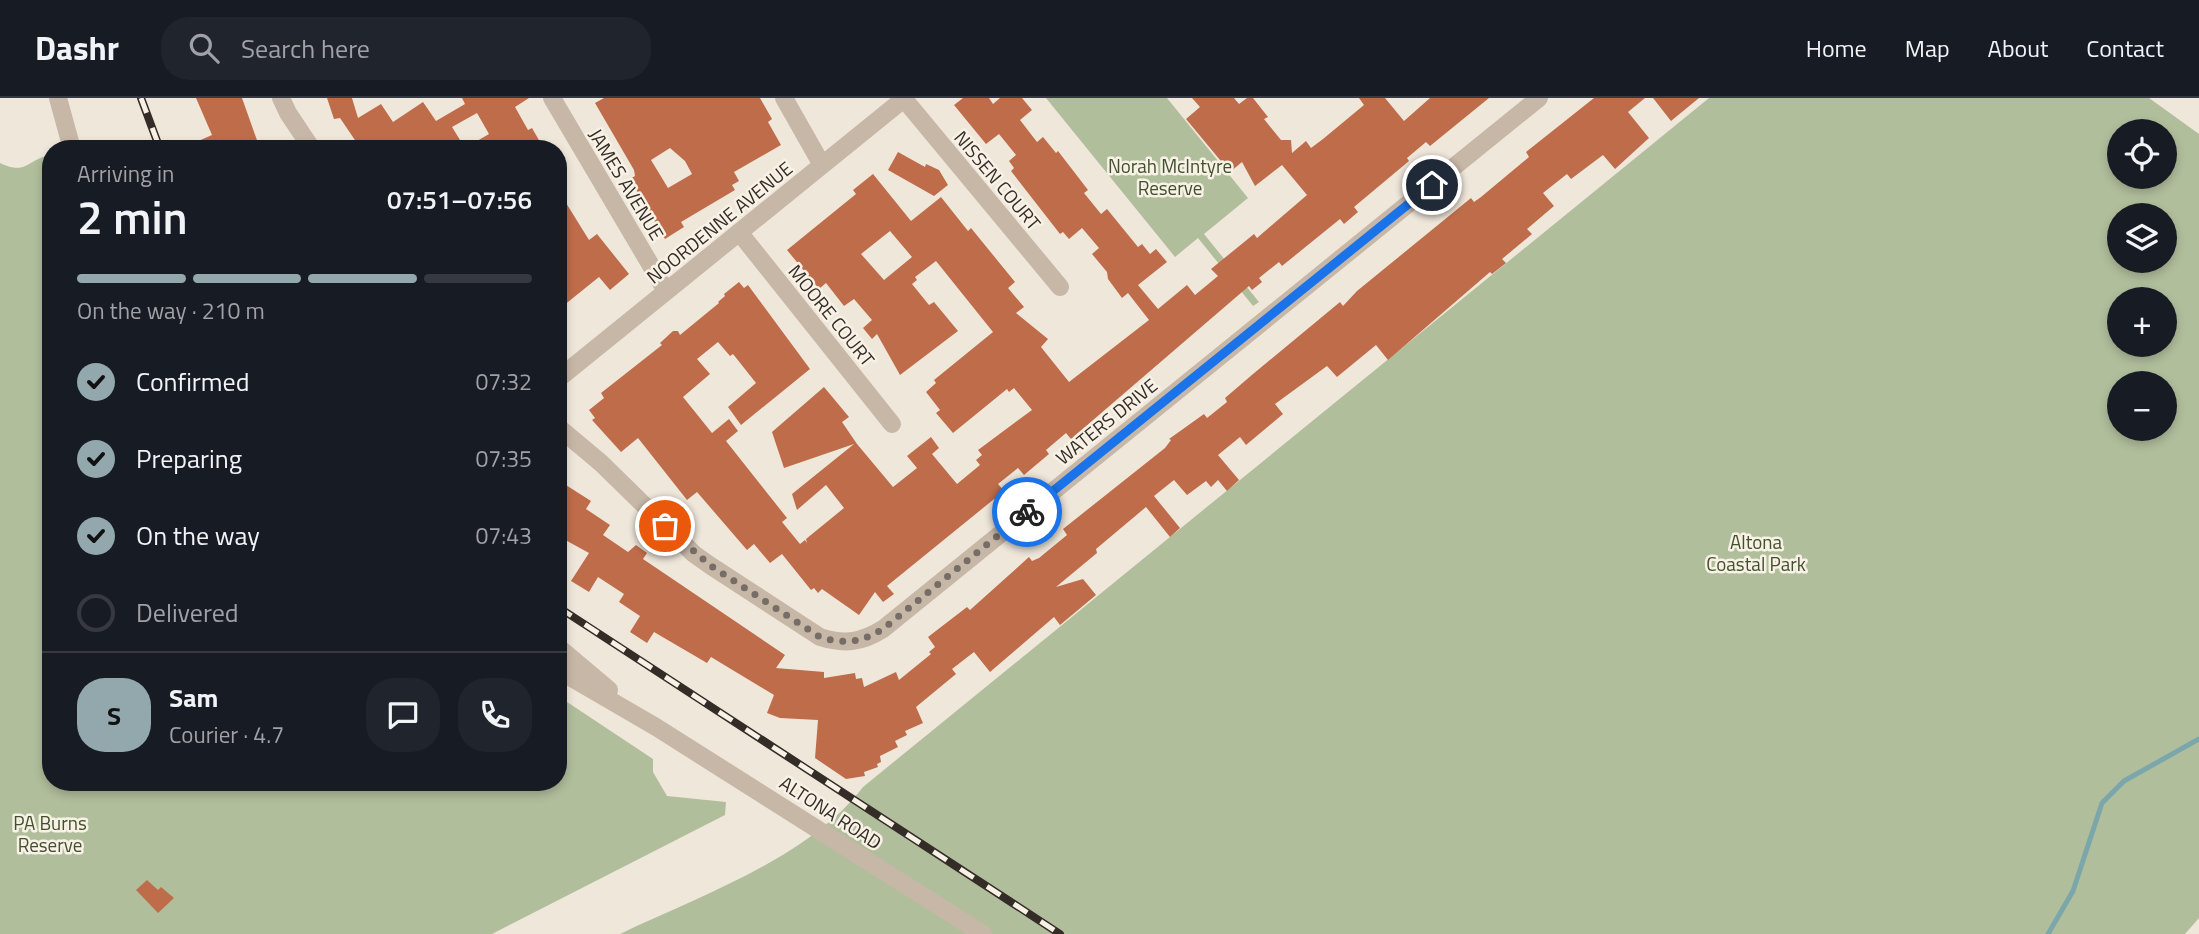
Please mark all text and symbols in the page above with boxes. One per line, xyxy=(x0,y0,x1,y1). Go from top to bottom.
search box xyxy=(161,17,651,80)
text: Dashr xyxy=(35,23,119,73)
icon: search xyxy=(185,29,223,67)
text: Search here xyxy=(241,29,370,68)
text: Home xyxy=(1806,30,1867,66)
text: Map xyxy=(1905,30,1950,66)
text: About xyxy=(1988,30,2048,66)
text: Contact xyxy=(2086,30,2164,66)
map controls xyxy=(2107,119,2177,441)
button: locate xyxy=(2107,119,2177,189)
street label: JAMES AVENUE xyxy=(582,123,672,245)
street label: NISSEN COURT xyxy=(948,124,1048,236)
park label: Norah McIntyre Reserve xyxy=(1108,151,1232,202)
street label: NOORDENNE AVENUE xyxy=(640,154,798,290)
pin xyxy=(1402,155,1462,215)
text: Arriving in xyxy=(77,156,174,191)
icon: home xyxy=(1413,166,1451,204)
text: 07:51–07:56 xyxy=(387,180,532,219)
text: 2 min xyxy=(77,182,188,252)
button: layers xyxy=(2107,203,2177,273)
street label: MOORE COURT xyxy=(782,258,882,372)
button: + xyxy=(2107,287,2177,357)
text: On the way · 210 m xyxy=(77,293,265,328)
text: Confirmed xyxy=(136,362,250,401)
icon: check xyxy=(77,363,115,401)
text: 07:32 xyxy=(475,364,532,399)
street label: WATERS DRIVE xyxy=(1049,371,1163,471)
button: − xyxy=(2107,371,2177,441)
text: Preparing xyxy=(136,439,242,478)
icon: check xyxy=(77,440,115,478)
text: 07:35 xyxy=(475,441,532,476)
courier xyxy=(992,477,1062,547)
icon: bike xyxy=(1008,493,1046,531)
pin xyxy=(635,496,695,556)
icon: bag xyxy=(646,507,684,545)
text: On the way xyxy=(136,516,260,555)
icon: check xyxy=(77,517,115,555)
text: 07:43 xyxy=(475,518,532,553)
park label: Altona Coastal Park xyxy=(1706,527,1806,578)
text: Delivered xyxy=(136,593,239,632)
text: Sam xyxy=(169,678,218,717)
button: chat xyxy=(366,678,440,752)
button: phone xyxy=(458,678,532,752)
text: S xyxy=(107,696,121,735)
text: Courier · 4.7 xyxy=(169,717,284,752)
street label: ALTONA ROAD xyxy=(774,768,888,856)
park label: PA Burns Reserve xyxy=(13,808,87,859)

